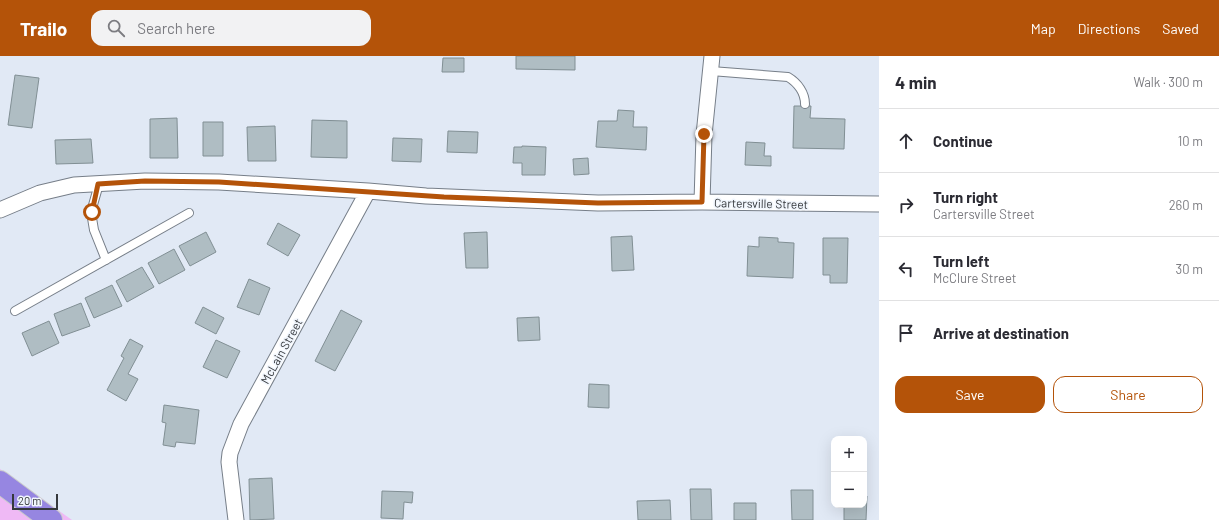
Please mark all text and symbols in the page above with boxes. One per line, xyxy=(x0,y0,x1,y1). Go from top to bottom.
search box xyxy=(91,10,371,46)
text: Trailo xyxy=(20,17,67,40)
icon: search xyxy=(105,17,127,39)
text: Search here xyxy=(137,19,215,37)
text: Map xyxy=(1031,20,1056,37)
text: Directions xyxy=(1078,20,1140,37)
text: Saved xyxy=(1162,20,1199,37)
text: 4 min xyxy=(895,72,937,92)
text: Walk · 300 m xyxy=(1133,74,1203,90)
route end xyxy=(695,125,713,143)
icon: ahead xyxy=(895,130,917,152)
text: Continue xyxy=(933,132,993,150)
text: 10 m xyxy=(1178,133,1203,149)
text: Turn right xyxy=(933,188,998,206)
icon: right xyxy=(895,194,917,216)
street label: Cartersville Street xyxy=(714,195,808,211)
text: 260 m xyxy=(1169,197,1203,213)
route start xyxy=(83,203,101,221)
text: Cartersville Street xyxy=(933,206,1035,222)
text: Turn left xyxy=(933,252,989,270)
icon: left xyxy=(895,258,917,280)
text: 30 m xyxy=(1176,261,1203,277)
text: McClure Street xyxy=(933,270,1017,286)
street label: McLain Street xyxy=(257,316,305,386)
icon: arrive xyxy=(895,322,917,344)
text: Arrive at destination xyxy=(933,324,1069,342)
button: Save xyxy=(895,376,1045,413)
button: Share xyxy=(1053,376,1203,413)
map controls xyxy=(831,436,867,508)
button: + xyxy=(831,436,867,472)
button: − xyxy=(831,472,867,508)
scale bar xyxy=(12,492,58,511)
text: 20 m xyxy=(18,494,41,507)

